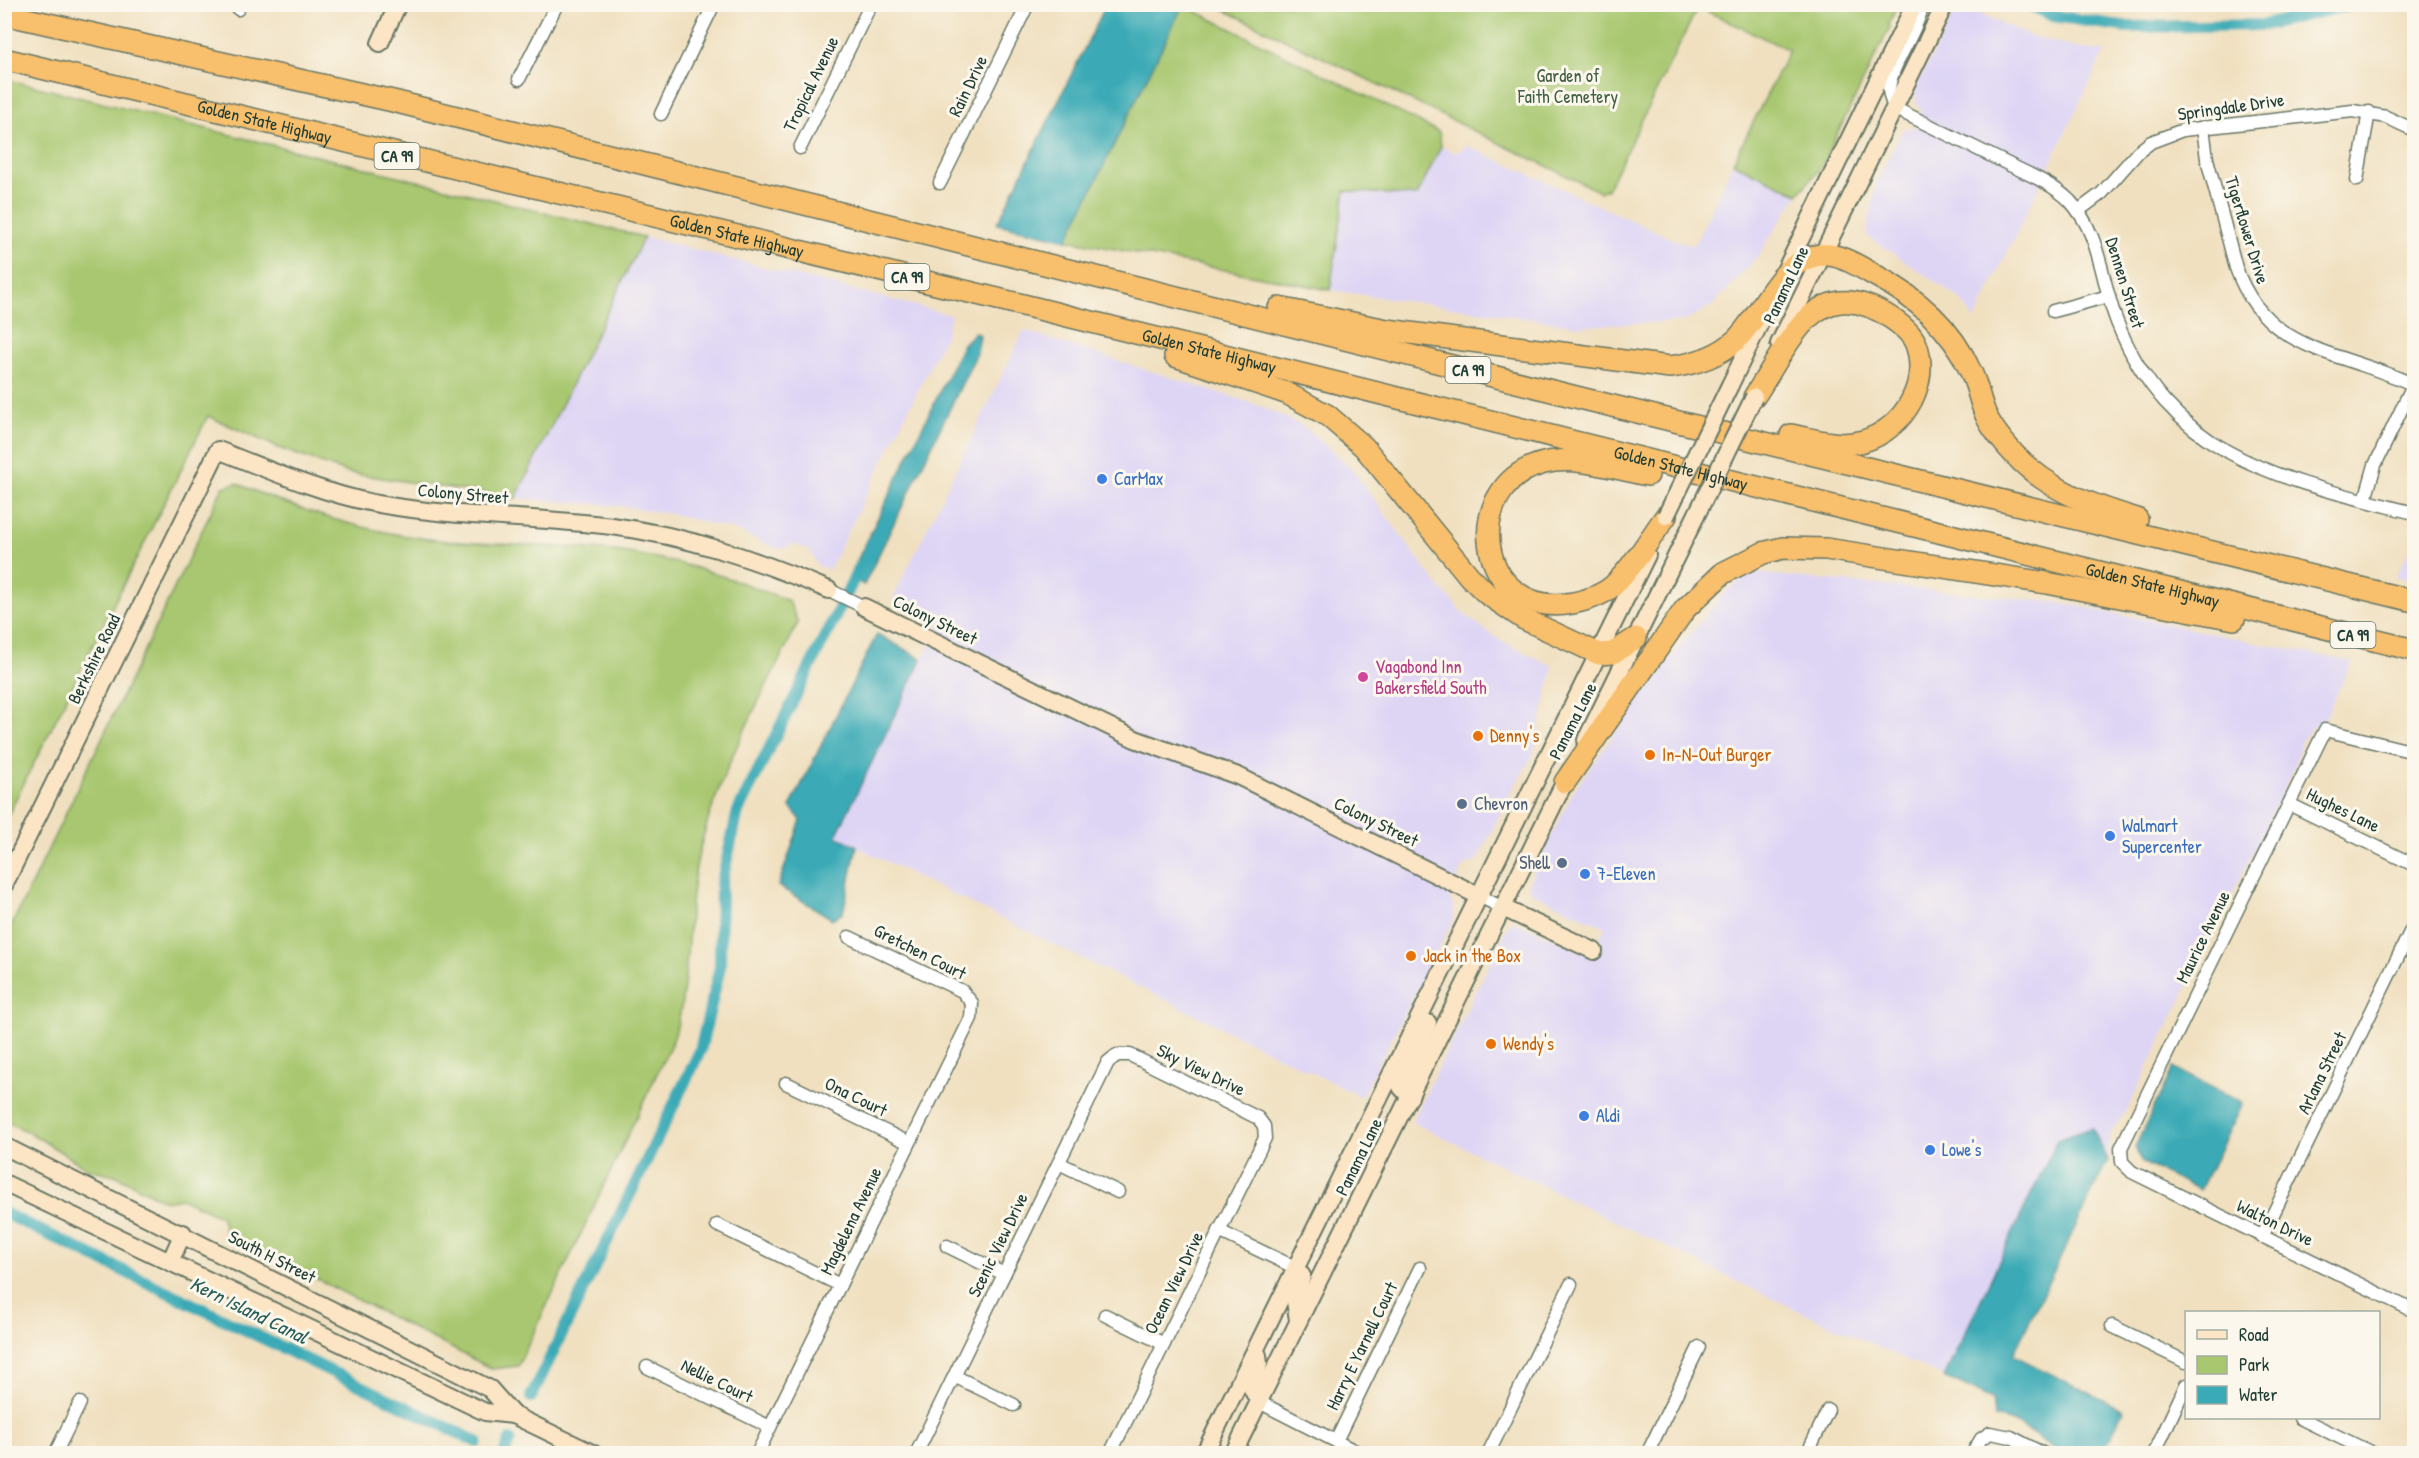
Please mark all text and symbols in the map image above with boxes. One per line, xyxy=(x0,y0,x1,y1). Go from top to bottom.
street label: Tropical Avenue xyxy=(777,32,844,136)
street label: Rain Drive xyxy=(942,51,993,121)
park label: Garden of Faith Cemetery xyxy=(1517,63,1618,109)
street label: Springdale Drive xyxy=(2176,87,2286,126)
street label: Golden State Highway xyxy=(195,93,335,150)
road number: CA 99 xyxy=(374,143,420,169)
street label: Tigerflower Drive xyxy=(2219,173,2276,287)
street label: Golden State Highway xyxy=(667,207,807,264)
street label: Dennen Street xyxy=(2100,235,2151,332)
street label: Panama Lane xyxy=(1757,242,1815,328)
road number: CA 99 xyxy=(884,264,930,290)
street label: Golden State Highway xyxy=(1140,322,1279,379)
road number: CA 99 xyxy=(1446,357,1490,383)
street label: Golden State Highway xyxy=(1611,439,1751,496)
place label: CarMax xyxy=(1114,466,1164,491)
marker: CarMax xyxy=(1095,472,1109,486)
street label: Colony Street xyxy=(417,477,510,510)
street label: Golden State Highway xyxy=(2083,556,2223,613)
street label: Colony Street xyxy=(889,588,982,651)
street label: Berkshire Road xyxy=(61,610,126,708)
road number: CA 99 xyxy=(2330,622,2376,648)
place label: Vagabond Inn Bakersfield South xyxy=(1375,654,1487,700)
marker: Vagabond Inn Bakersfield South xyxy=(1356,670,1370,684)
street label: Panama Lane xyxy=(1542,678,1603,764)
place label: Denny's xyxy=(1490,723,1540,748)
marker: Denny's xyxy=(1471,729,1485,743)
place label: In-N-Out Burger xyxy=(1662,742,1771,767)
marker: In-N-Out Burger xyxy=(1643,748,1657,762)
street label: Hughes Lane xyxy=(2302,781,2384,838)
street label: Colony Street xyxy=(1330,790,1423,853)
place label: Chevron xyxy=(1474,791,1528,816)
marker: Chevron xyxy=(1455,797,1469,811)
place label: Walmart Supercenter xyxy=(2122,813,2202,859)
marker: Walmart Supercenter xyxy=(2103,829,2117,843)
place label: Shell xyxy=(1519,850,1550,875)
marker: Shell xyxy=(1555,856,1569,870)
place label: 7-Eleven xyxy=(1597,861,1656,886)
marker: 7-Eleven xyxy=(1578,867,1592,881)
street label: Maurice Avenue xyxy=(2169,886,2236,987)
street label: Gretchen Court xyxy=(870,918,971,986)
place label: Jack in the Box xyxy=(1423,943,1521,968)
marker: Jack in the Box xyxy=(1404,949,1418,963)
street label: Arlana Street xyxy=(2291,1027,2353,1118)
place label: Wendy's xyxy=(1503,1031,1554,1056)
street label: Sky View Drive xyxy=(1153,1037,1249,1102)
marker: Wendy's xyxy=(1484,1037,1498,1051)
street label: Ona Court xyxy=(821,1071,892,1123)
place label: Aldi xyxy=(1596,1103,1621,1128)
marker: Aldi xyxy=(1577,1109,1591,1123)
street label: Panama Lane xyxy=(1329,1114,1388,1200)
place label: Lowe's xyxy=(1942,1137,1981,1162)
marker: Lowe's xyxy=(1923,1143,1937,1157)
street label: Magdelena Avenue xyxy=(814,1163,887,1279)
street label: Scenic View Drive xyxy=(961,1188,1034,1301)
street label: Walton Drive xyxy=(2233,1193,2318,1252)
street label: South H Street xyxy=(224,1224,321,1290)
street label: Ocean View Drive xyxy=(1138,1227,1209,1338)
water label: Kern Island Canal xyxy=(186,1269,314,1350)
street label: Harry E Yarnell Court xyxy=(1320,1277,1404,1414)
legend xyxy=(2185,1311,2380,1419)
text: Road xyxy=(2239,1322,2269,1347)
street label: Nellie Court xyxy=(677,1352,758,1409)
text: Park xyxy=(2239,1352,2270,1377)
text: Water xyxy=(2239,1382,2277,1407)

